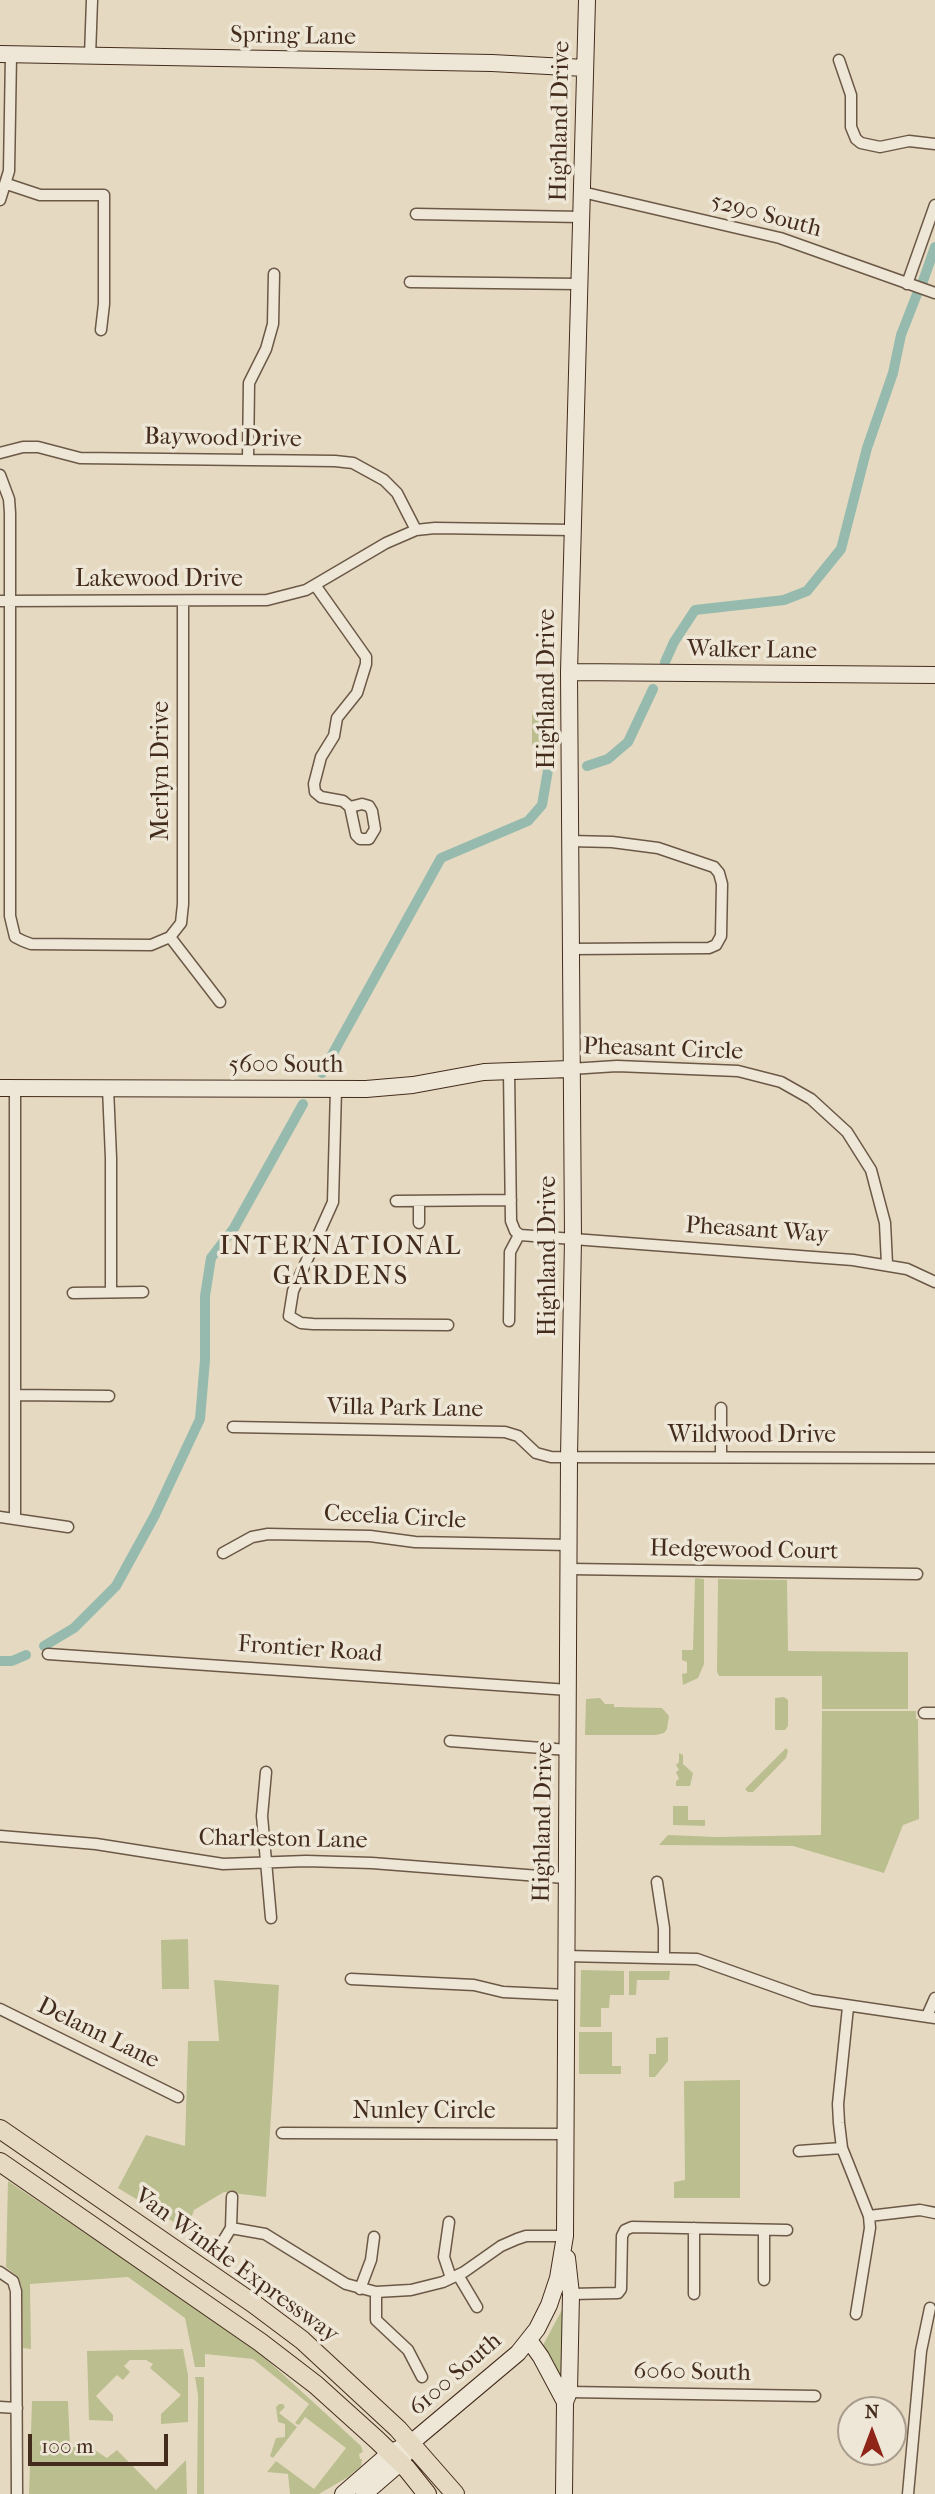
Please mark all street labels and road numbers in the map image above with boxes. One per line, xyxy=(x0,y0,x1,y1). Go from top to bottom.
street label: Spring Lane xyxy=(230,22,356,52)
street label: Highland Drive xyxy=(545,40,577,202)
street label: 5290 South xyxy=(707,187,825,245)
street label: Baywood Drive xyxy=(144,423,302,455)
street label: Lakewood Drive xyxy=(75,566,243,594)
street label: Highland Drive xyxy=(534,609,562,769)
street label: Walker Lane xyxy=(687,635,817,667)
street label: Merlyn Drive xyxy=(148,701,176,841)
street label: Pheasant Circle xyxy=(582,1033,744,1067)
street label: 5600 South xyxy=(229,1052,343,1080)
street label: Highland Drive xyxy=(535,1176,563,1336)
street label: Pheasant Way xyxy=(684,1212,830,1250)
street label: Villa Park Lane xyxy=(327,1393,483,1425)
street label: Wildwood Drive xyxy=(668,1422,836,1450)
street label: Cecelia Circle xyxy=(323,1500,467,1536)
street label: Hedgewood Court xyxy=(649,1535,839,1567)
street label: Frontier Road xyxy=(237,1631,383,1669)
street label: Highland Drive xyxy=(528,1741,560,1903)
street label: Charleston Lane xyxy=(198,1824,368,1856)
street label: Delann Lane xyxy=(32,1992,164,2076)
street label: Nunley Circle xyxy=(352,2098,496,2126)
street label: Van Winkle Expressway xyxy=(128,2182,344,2350)
street label: 6100 South xyxy=(404,2327,508,2423)
street label: 6060 South xyxy=(633,2358,751,2388)

